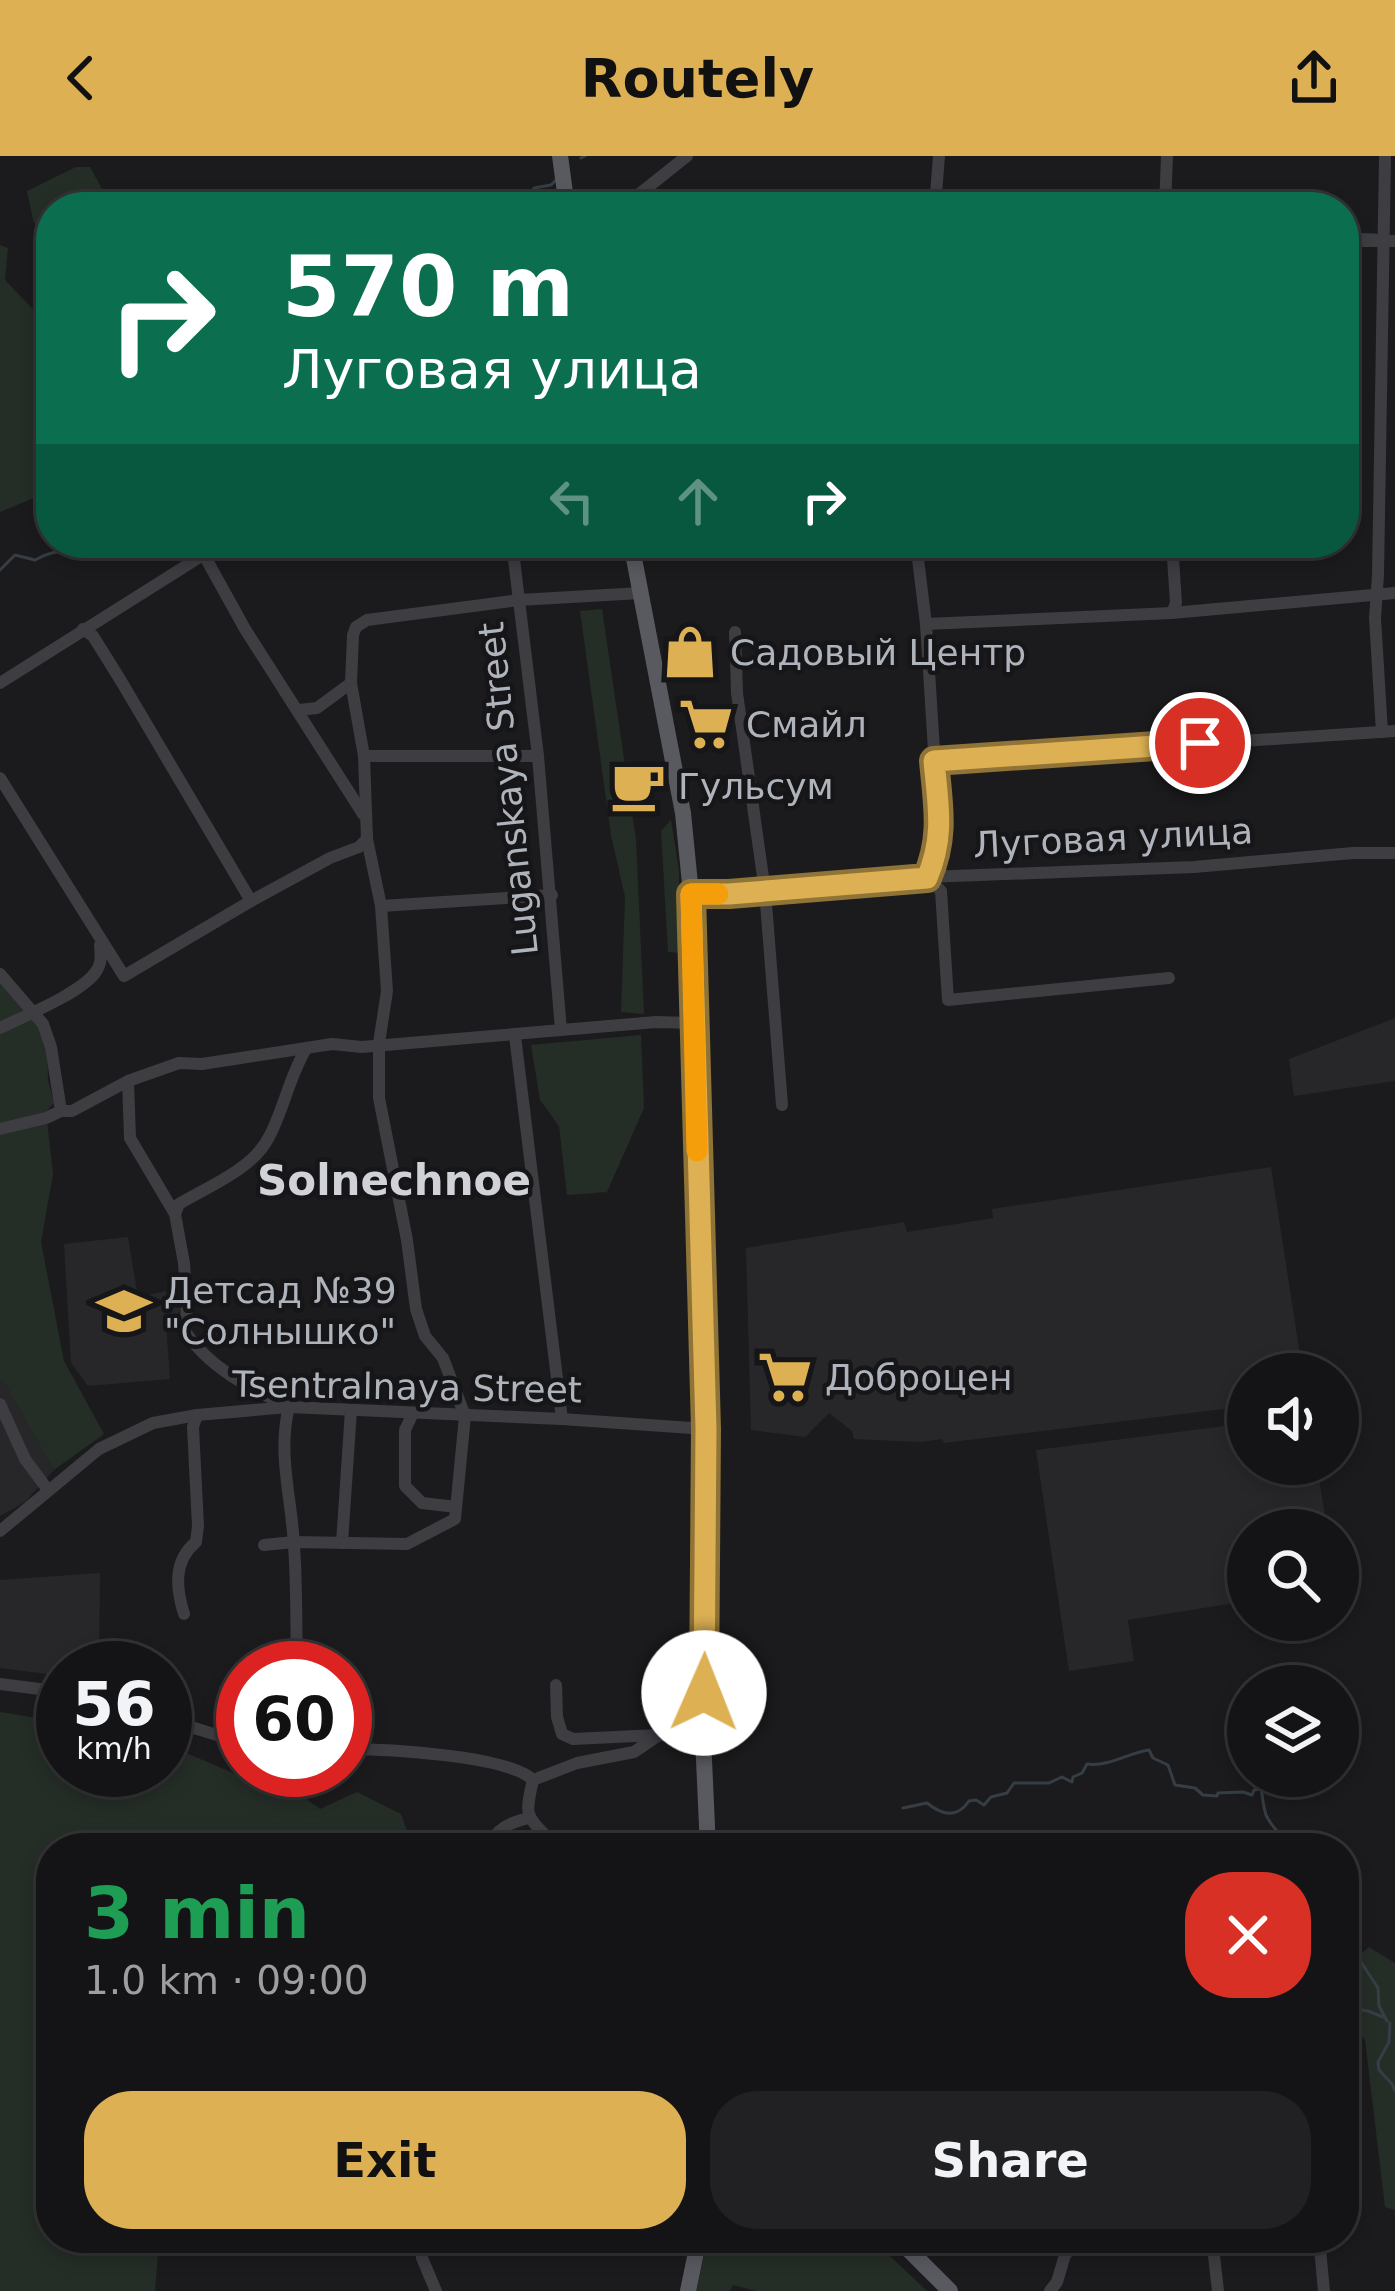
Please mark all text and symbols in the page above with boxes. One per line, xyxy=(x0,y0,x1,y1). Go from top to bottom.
icon: back xyxy=(48,45,114,111)
icon: share xyxy=(1281,45,1347,111)
text: Routely xyxy=(581,47,814,110)
text: 570 m xyxy=(282,238,574,336)
icon: right xyxy=(84,240,240,396)
text: Луговая улица xyxy=(282,338,702,401)
icon: left xyxy=(539,468,605,534)
icon: ahead xyxy=(665,468,731,534)
icon: right xyxy=(791,468,857,534)
street label: Luganskaya Street xyxy=(470,620,546,958)
shop icon: Садовый Центр xyxy=(661,623,719,681)
place label: Садовый Центр xyxy=(730,632,1026,673)
pin xyxy=(1149,692,1251,794)
supermarket icon: Смайл xyxy=(677,695,735,753)
place label: Смайл xyxy=(746,704,867,745)
icon: arrive xyxy=(1167,710,1233,776)
cafe icon: Гульсум xyxy=(609,757,667,815)
place label: Гульсум xyxy=(678,766,834,807)
street label: Луговая улица xyxy=(972,810,1254,866)
district label: Solnechnoe xyxy=(257,1156,531,1205)
place label: Детсад №39 "Солнышко" xyxy=(164,1270,397,1352)
school or university icon: Детсад №39 "Солнышко" xyxy=(95,1282,153,1340)
supermarket icon: Доброцен xyxy=(756,1348,814,1406)
map controls xyxy=(1227,1353,1359,1797)
button: sound xyxy=(1227,1353,1359,1485)
place label: Доброцен xyxy=(825,1357,1012,1398)
street label: Tsentralnaya Street xyxy=(231,1363,582,1411)
button: search xyxy=(1227,1509,1359,1641)
position arrow xyxy=(641,1630,767,1756)
speed limit sign: 60 xyxy=(216,1641,372,1797)
button: layers xyxy=(1227,1665,1359,1797)
text: 56 xyxy=(72,1669,156,1739)
text: km/h xyxy=(76,1731,152,1766)
text: 3 min xyxy=(84,1871,310,1955)
button: close xyxy=(1185,1872,1311,1998)
text: 1.0 km · 09:00 xyxy=(84,1958,369,2003)
button: Exit xyxy=(84,2091,686,2229)
button: Share xyxy=(710,2091,1311,2229)

